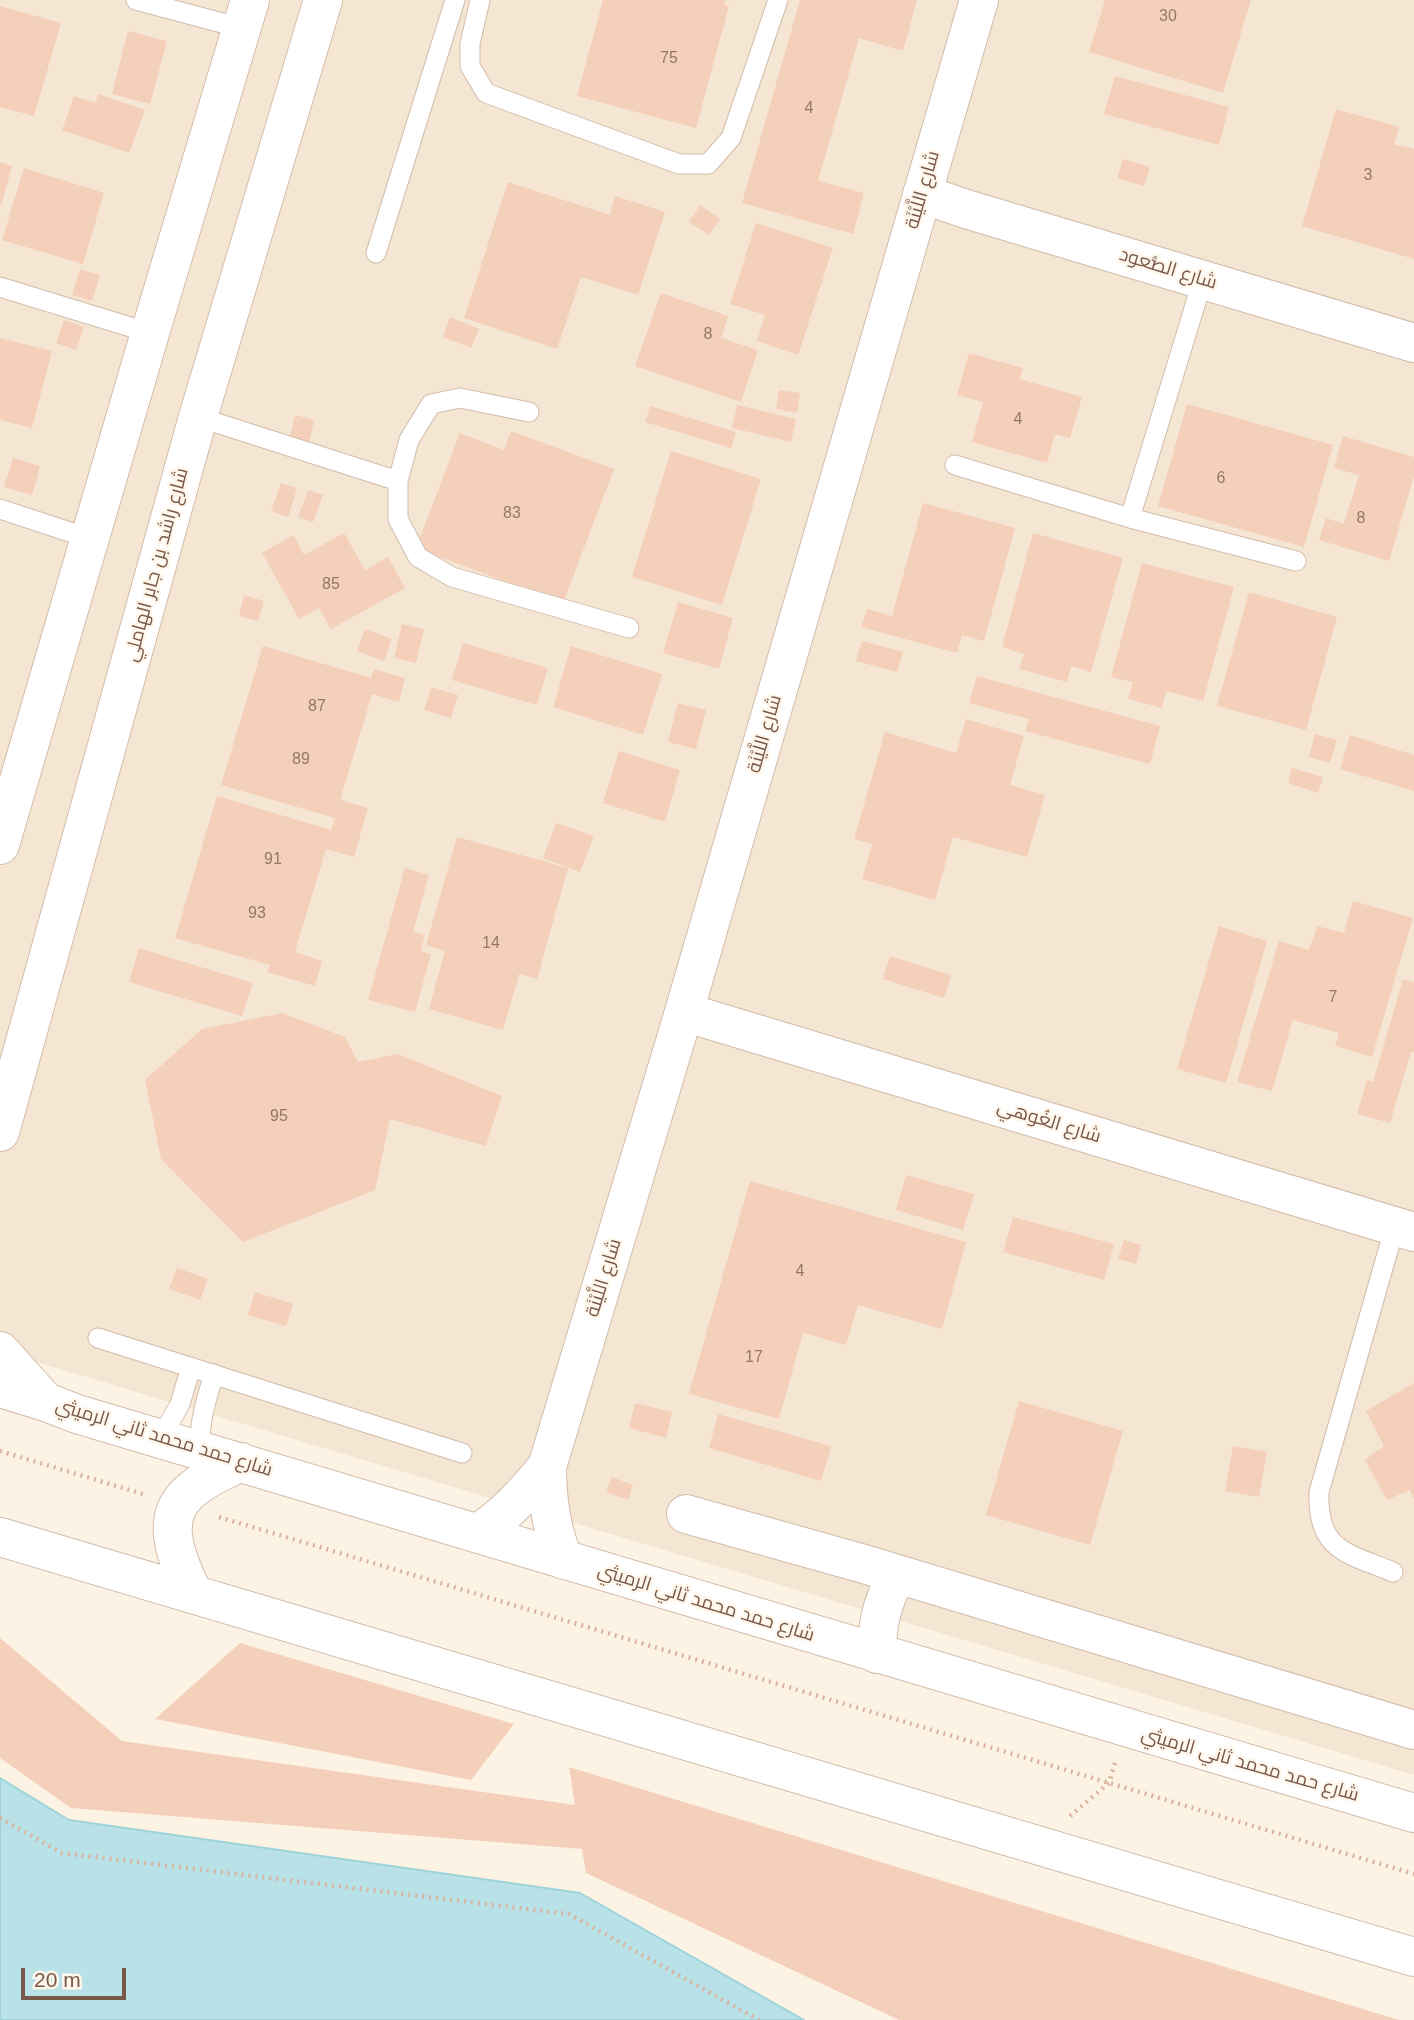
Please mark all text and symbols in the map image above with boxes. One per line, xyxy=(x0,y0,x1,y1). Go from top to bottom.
house number: 30 xyxy=(1159,7,1177,27)
house number: 75 xyxy=(660,49,678,69)
house number: 4 xyxy=(805,99,813,119)
street label: شارع اللَّيْنَة xyxy=(901,148,945,232)
house number: 3 xyxy=(1364,166,1372,186)
street label: شارع الصُّعود xyxy=(1116,243,1220,295)
house number: 8 xyxy=(704,325,712,345)
house number: 4 xyxy=(1014,410,1022,430)
street label: شارع راشد بن جابر الهاملي xyxy=(120,466,194,664)
house number: 6 xyxy=(1217,469,1225,489)
house number: 83 xyxy=(503,504,521,524)
house number: 8 xyxy=(1357,509,1365,529)
house number: 85 xyxy=(322,575,340,595)
street label: شارع اللَّيْنَة xyxy=(743,692,787,776)
house number: 87 xyxy=(308,697,326,717)
house number: 89 xyxy=(292,750,310,770)
house number: 91 xyxy=(264,850,282,870)
house number: 93 xyxy=(248,904,266,924)
house number: 14 xyxy=(482,934,500,954)
house number: 7 xyxy=(1329,988,1337,1008)
street label: شارع الغُوهي xyxy=(994,1095,1104,1149)
house number: 95 xyxy=(270,1107,288,1127)
street label: شارع اللَّيْنَة xyxy=(581,1236,627,1320)
house number: 4 xyxy=(796,1262,804,1282)
house number: 17 xyxy=(745,1348,763,1368)
street label: شارع حمد محمد ثاني الرميثي xyxy=(53,1394,275,1482)
street label: شارع حمد محمد ثاني الرميثي xyxy=(595,1559,817,1647)
street label: شارع حمد محمد ثاني الرميثي xyxy=(1138,1723,1362,1807)
scale bar xyxy=(24,1954,130,1998)
text: 20 m xyxy=(34,1968,81,1991)

